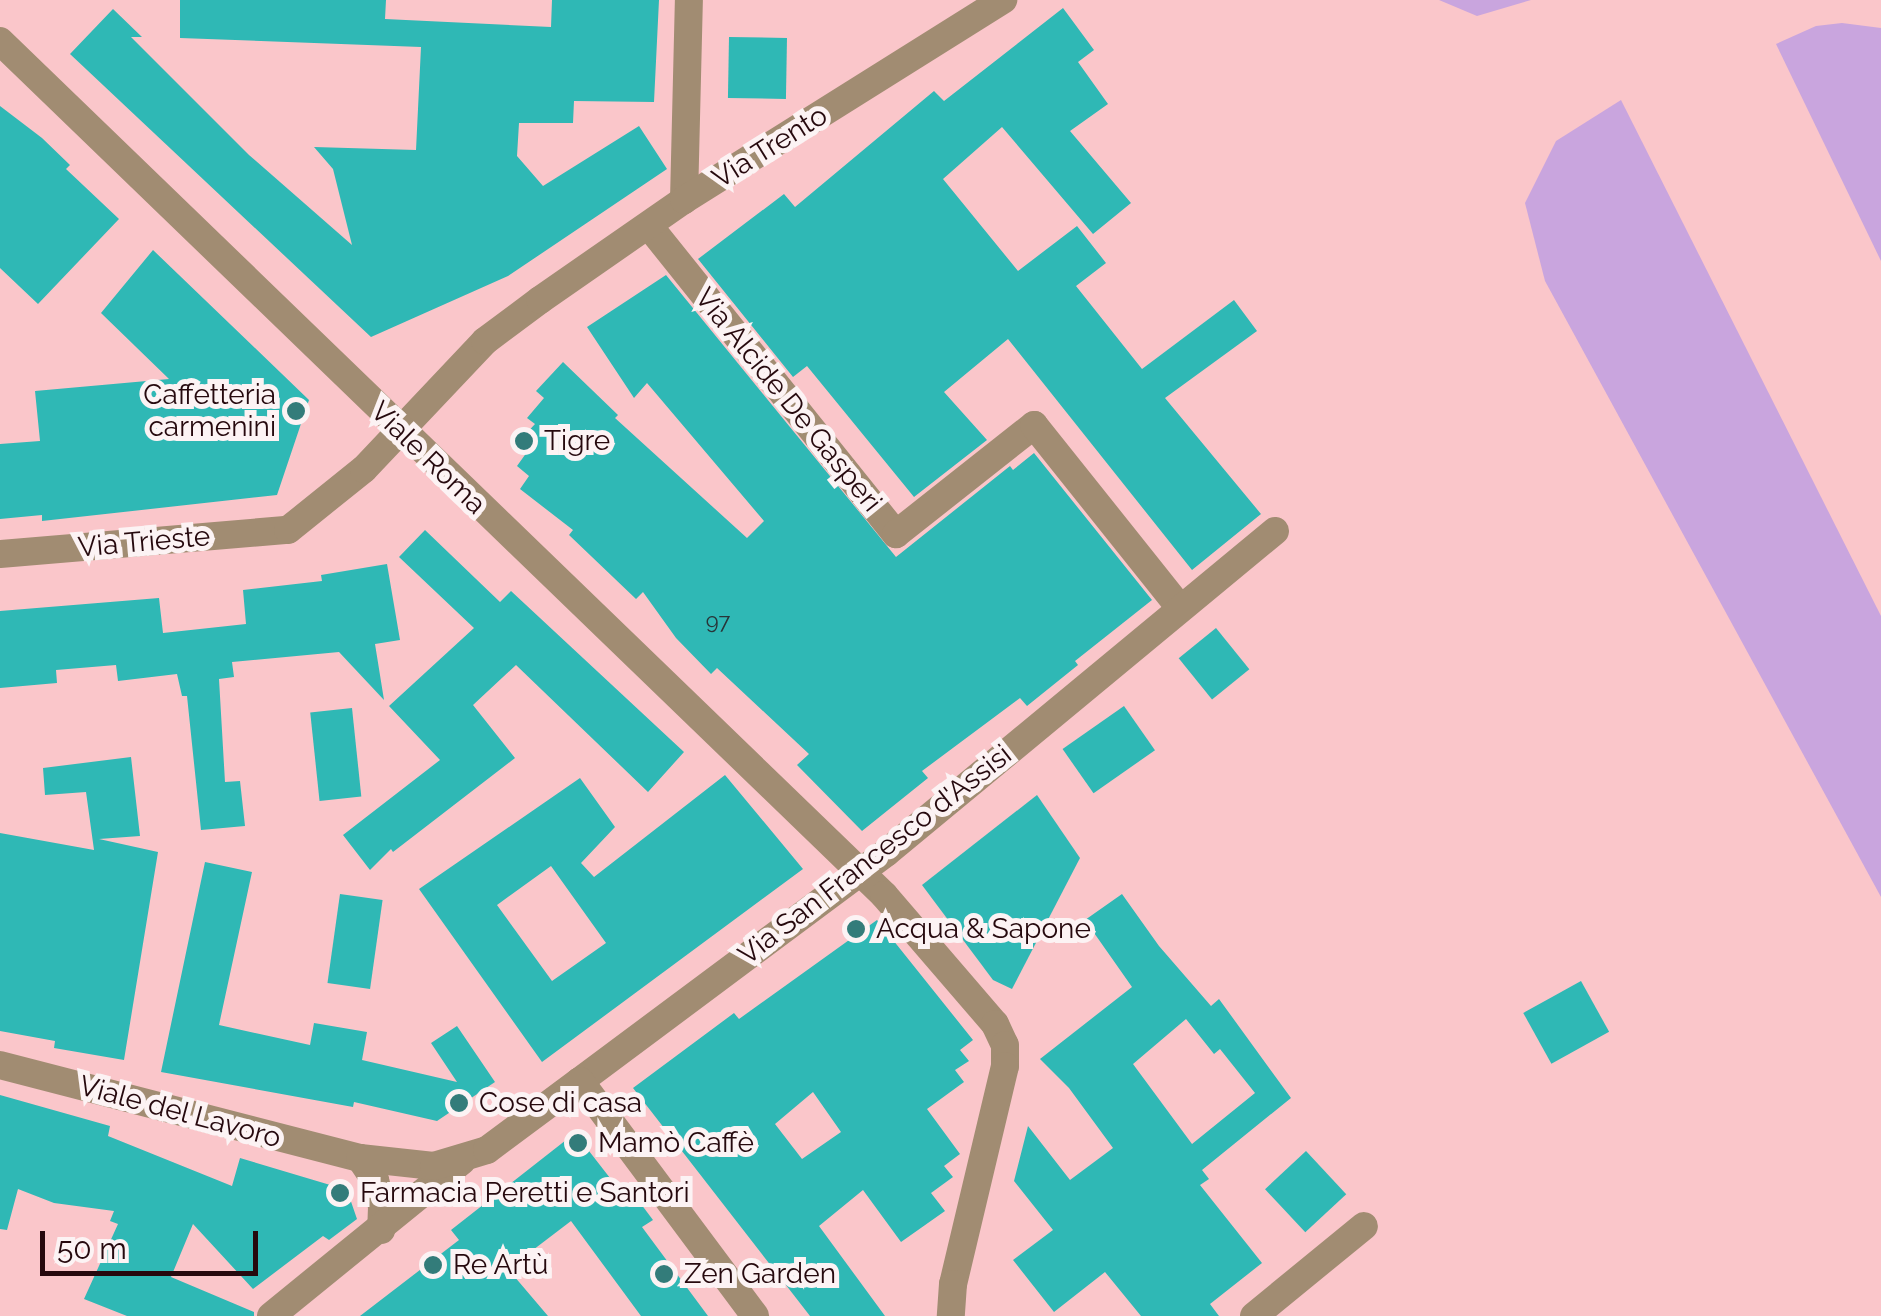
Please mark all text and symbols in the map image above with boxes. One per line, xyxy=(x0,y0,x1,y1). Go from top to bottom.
street label: Via Trento xyxy=(706,98,834,196)
street label: Via Alcide De Gasperi xyxy=(687,281,889,519)
place label: Caffetteria carmenini xyxy=(143,378,276,444)
street label: Viale Roma xyxy=(363,395,493,521)
marker: Caffetteria carmenini xyxy=(285,400,307,422)
place label: Tigre xyxy=(544,424,610,458)
marker: Tigre xyxy=(513,430,535,452)
street label: Via Trieste xyxy=(76,519,212,565)
house number: 97 xyxy=(706,609,730,635)
street label: Via San Francesco d'Assisi xyxy=(732,738,1018,972)
place label: Acqua & Sapone xyxy=(876,912,1091,946)
marker: Acqua & Sapone xyxy=(845,918,867,940)
street label: Viale del Lavoro xyxy=(75,1069,285,1155)
place label: Cose di casa xyxy=(479,1086,642,1120)
marker: Cose di casa xyxy=(448,1092,470,1114)
place label: Mamò Caffè xyxy=(598,1126,754,1160)
marker: Mamò Caffè xyxy=(567,1132,589,1154)
place label: Farmacia Peretti e Santori xyxy=(360,1176,690,1210)
marker: Farmacia Peretti e Santori xyxy=(329,1182,351,1204)
scale bar xyxy=(45,1211,262,1273)
text: 50 m xyxy=(57,1231,127,1266)
place label: Re Artù xyxy=(453,1248,549,1282)
marker: Re Artù xyxy=(422,1254,444,1276)
place label: Zen Garden xyxy=(684,1257,836,1291)
marker: Zen Garden xyxy=(653,1263,675,1285)

